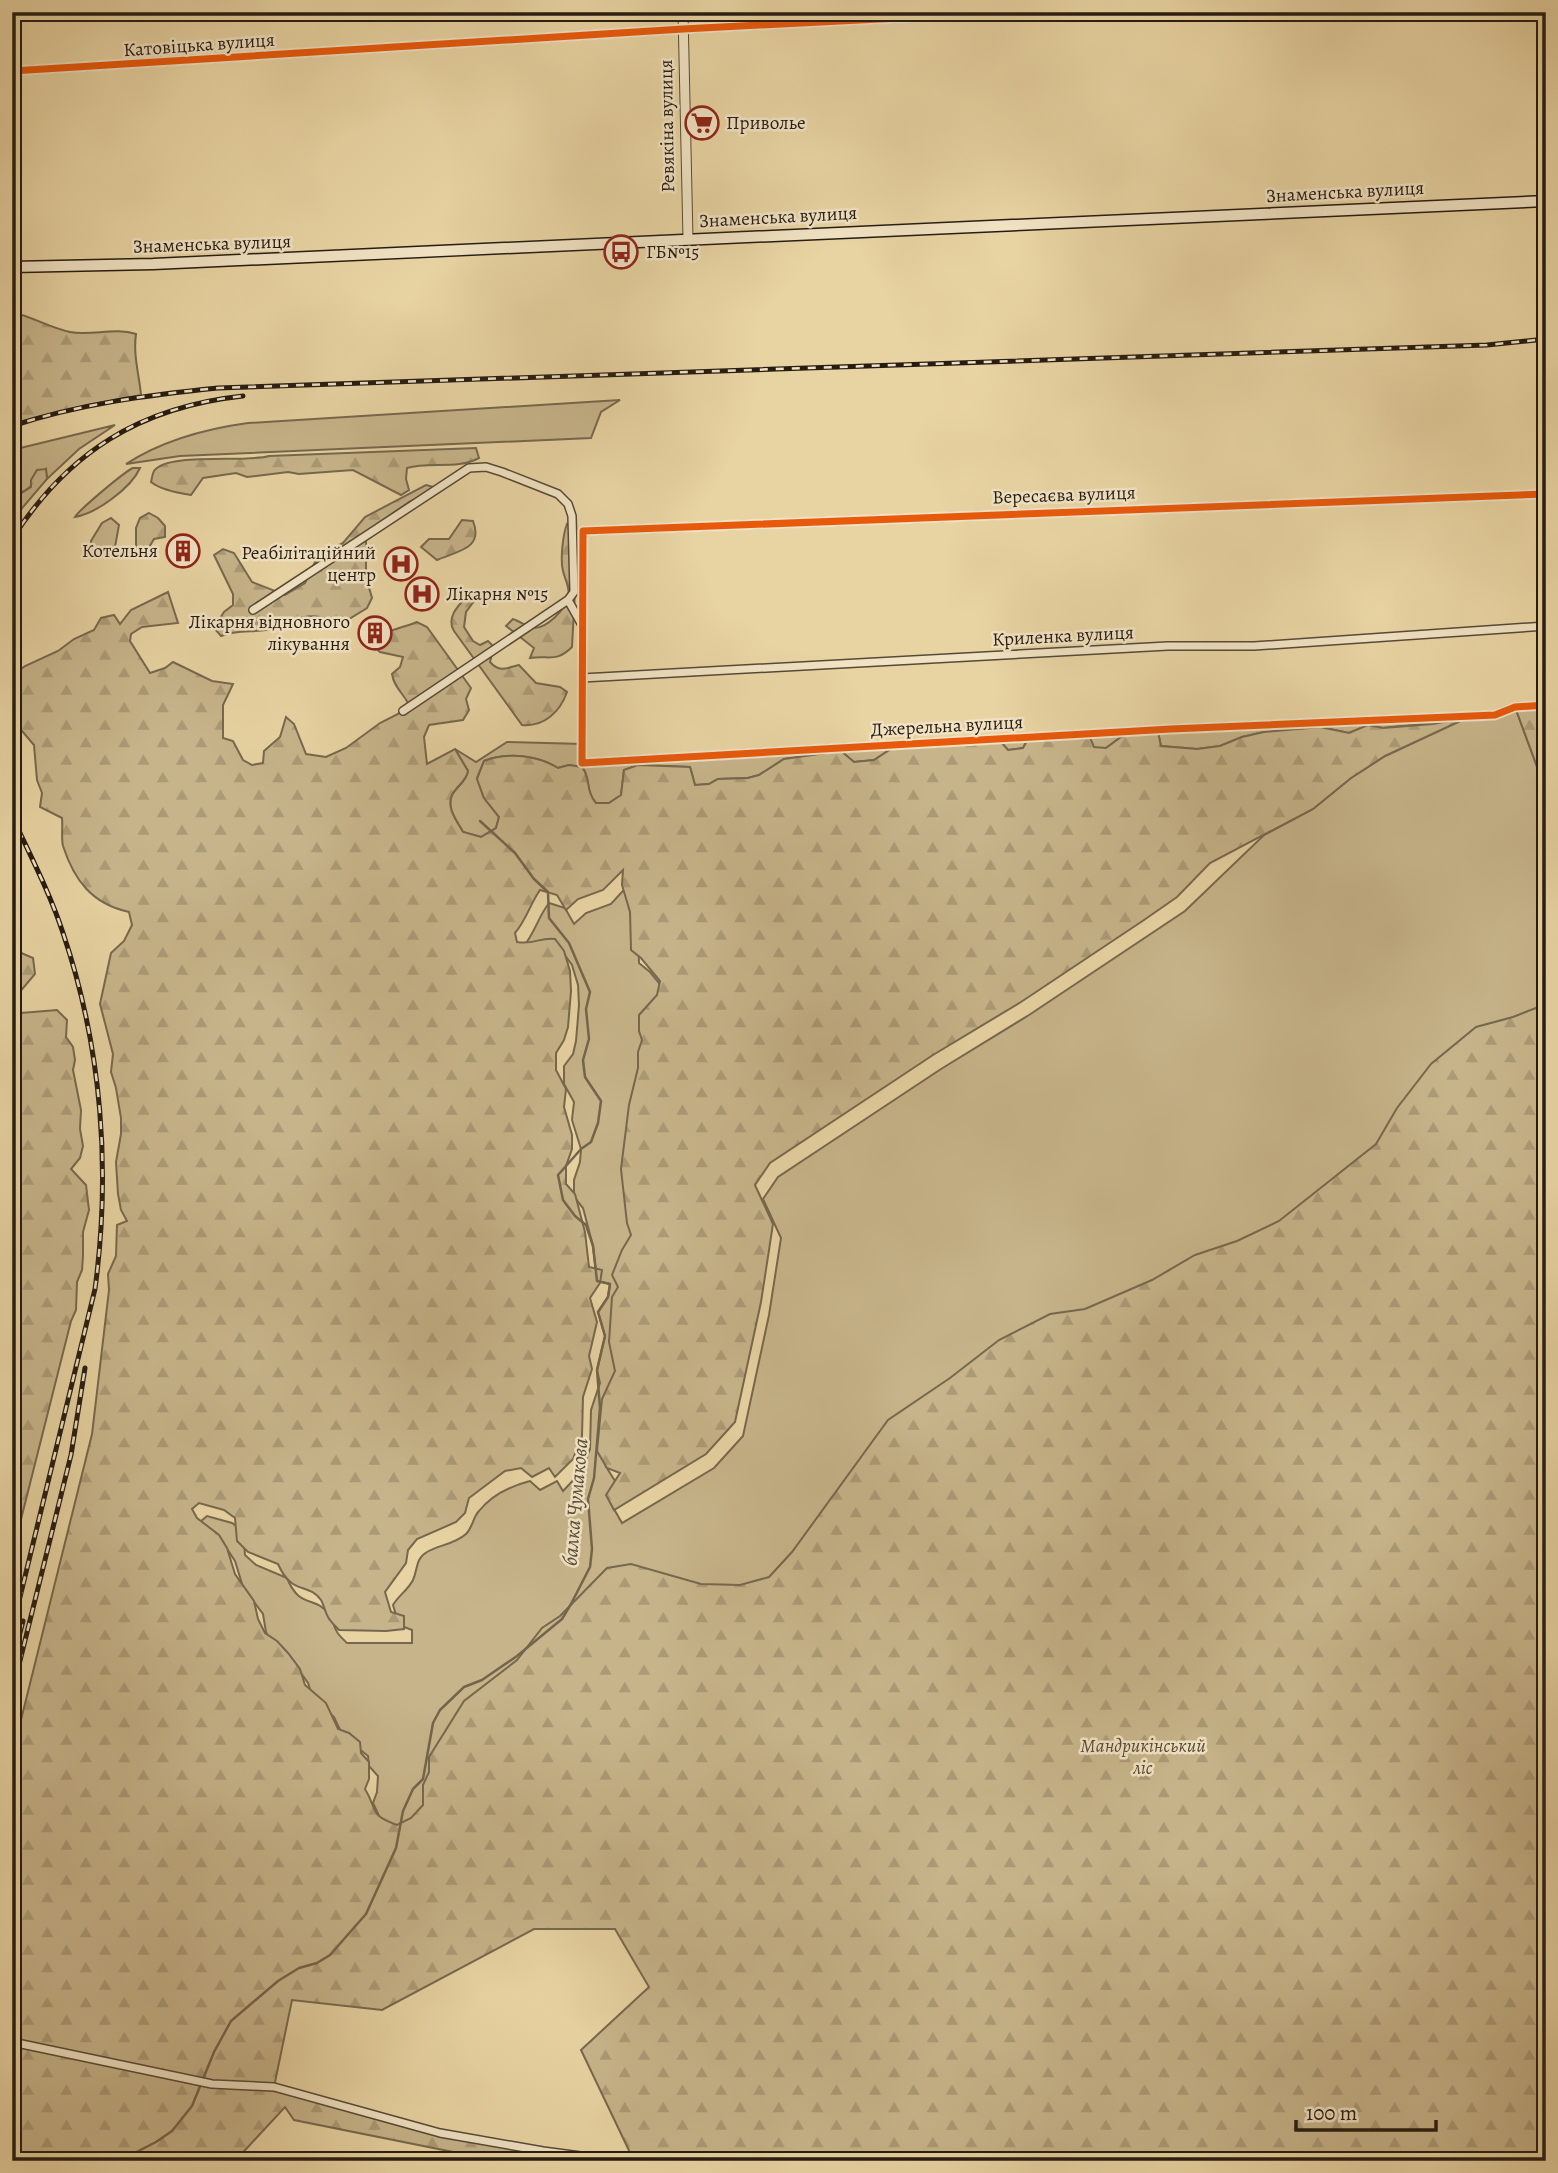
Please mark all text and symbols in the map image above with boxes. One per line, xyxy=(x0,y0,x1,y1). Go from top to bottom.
street label: Катовіцька вулиця xyxy=(122,27,276,63)
street label: Ревякіна вулиця xyxy=(653,59,681,193)
supermarket icon: Приволье xyxy=(683,104,721,142)
place label: Приволье xyxy=(726,110,806,136)
street label: Знаменська вулиця xyxy=(1265,175,1425,209)
street label: Знаменська вулиця xyxy=(698,200,858,234)
street label: Знаменська вулиця xyxy=(132,228,292,260)
bus stop icon: ГБ№15 xyxy=(602,233,640,271)
place label: ГБ№15 xyxy=(646,239,699,265)
street label: Вересаєва вулиця xyxy=(992,480,1136,510)
building icon: Котельня xyxy=(164,532,202,570)
place label: Котельня xyxy=(82,538,158,564)
place label: Реабілітаційний центр xyxy=(241,540,376,588)
hospital icon: Реабілітаційний центр xyxy=(382,545,420,583)
hospital icon: Лікарня №15 xyxy=(403,575,441,613)
place label: Лікарня №15 xyxy=(446,581,549,607)
place label: Лікарня відновного лікування xyxy=(189,609,350,657)
building icon: Лікарня відновного лікування xyxy=(356,614,394,652)
street label: Криленка вулиця xyxy=(991,619,1135,653)
street label: Джерельна вулиця xyxy=(870,709,1024,743)
water label: балка Чумакова xyxy=(555,1437,595,1567)
park label: Мандрикінський ліс xyxy=(1080,1733,1206,1781)
scale bar xyxy=(1296,2089,1436,2133)
text: 100 m xyxy=(1306,2099,1357,2127)

